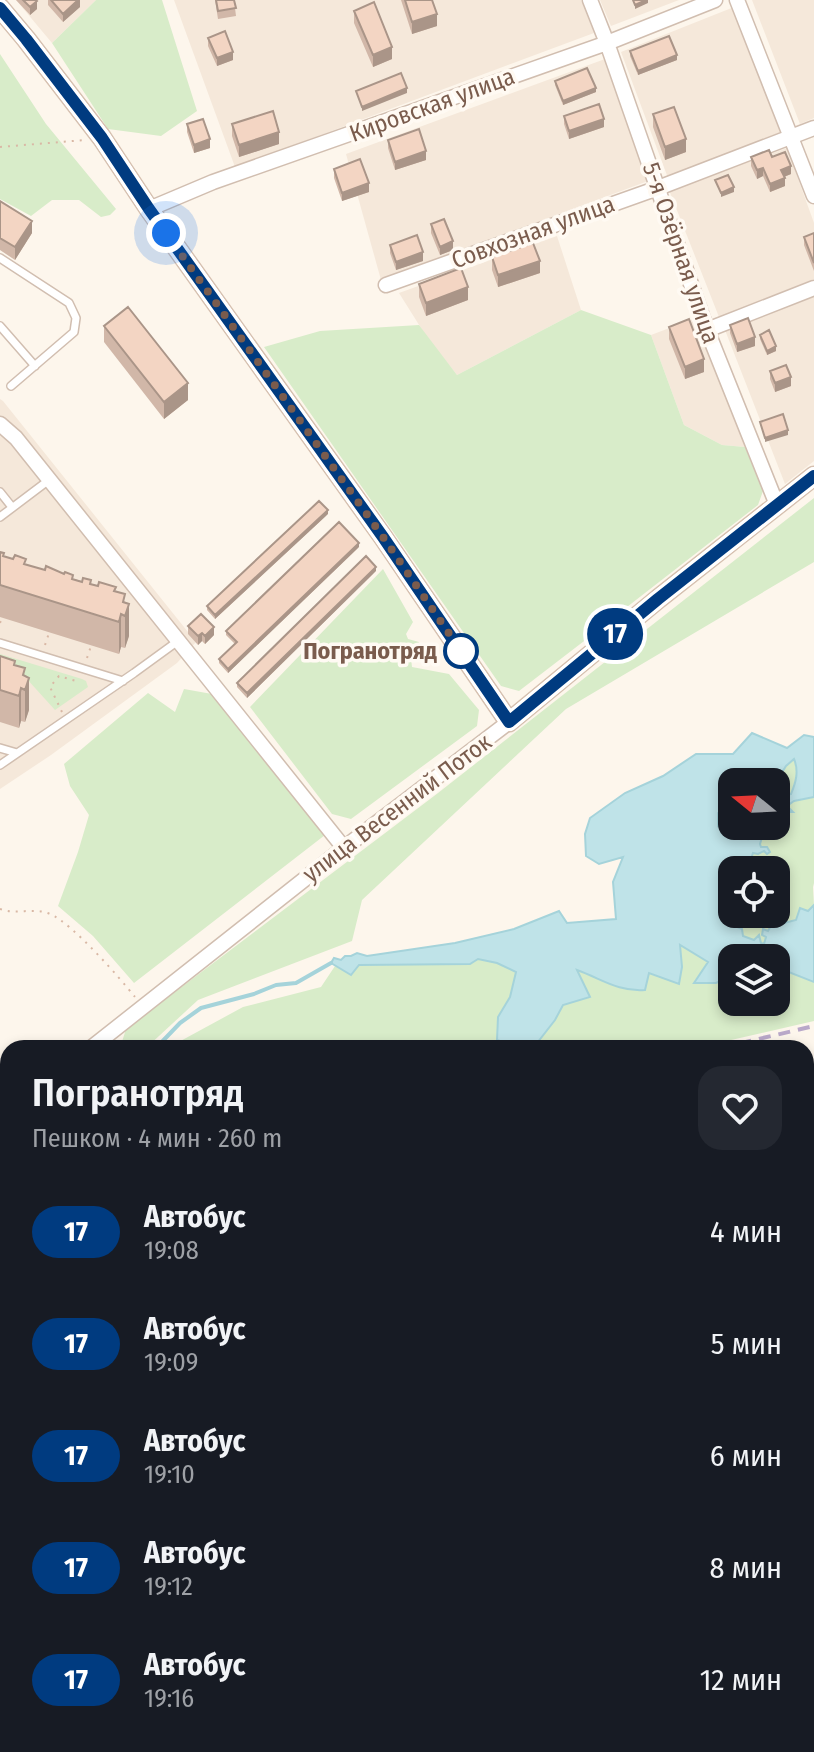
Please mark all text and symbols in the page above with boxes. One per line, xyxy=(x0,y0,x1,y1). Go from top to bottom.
street label: Кировская улица xyxy=(346,62,518,148)
street label: 5-я Озёрная улица xyxy=(637,159,725,347)
street label: Совхозная улица xyxy=(448,190,618,274)
your location xyxy=(146,213,186,253)
line badge: 17 xyxy=(579,608,651,660)
text: 17 xyxy=(603,617,627,650)
marker: Погранотряд xyxy=(444,634,478,668)
place label: Погранотряд xyxy=(303,637,437,665)
street label: улица Весенний Поток xyxy=(297,727,497,888)
north arrow xyxy=(718,768,790,840)
map controls xyxy=(718,768,790,1016)
button: locate xyxy=(718,856,790,928)
button: layers xyxy=(718,944,790,1016)
button: heart xyxy=(698,1066,782,1150)
text: Погранотряд xyxy=(32,1070,243,1116)
text: Пешком · 4 мин · 260 m xyxy=(32,1123,282,1154)
text: Автобус xyxy=(144,1199,246,1235)
text: 4 мин xyxy=(710,1214,782,1250)
text: 17 xyxy=(64,1215,88,1248)
text: 19:08 xyxy=(144,1235,199,1266)
text: Автобус xyxy=(144,1311,246,1347)
text: 5 мин xyxy=(711,1326,782,1362)
text: 17 xyxy=(64,1327,88,1360)
text: 19:09 xyxy=(144,1347,198,1378)
text: Автобус xyxy=(144,1423,246,1459)
text: 6 мин xyxy=(710,1438,782,1474)
text: 17 xyxy=(64,1439,88,1472)
text: 19:10 xyxy=(144,1459,195,1490)
text: Автобус xyxy=(144,1535,246,1571)
text: 8 мин xyxy=(710,1550,782,1586)
text: 17 xyxy=(64,1551,88,1584)
text: 19:12 xyxy=(144,1571,193,1602)
text: Автобус xyxy=(144,1647,246,1683)
text: 12 мин xyxy=(700,1662,782,1698)
text: 17 xyxy=(64,1663,88,1696)
text: 19:16 xyxy=(144,1683,194,1714)

